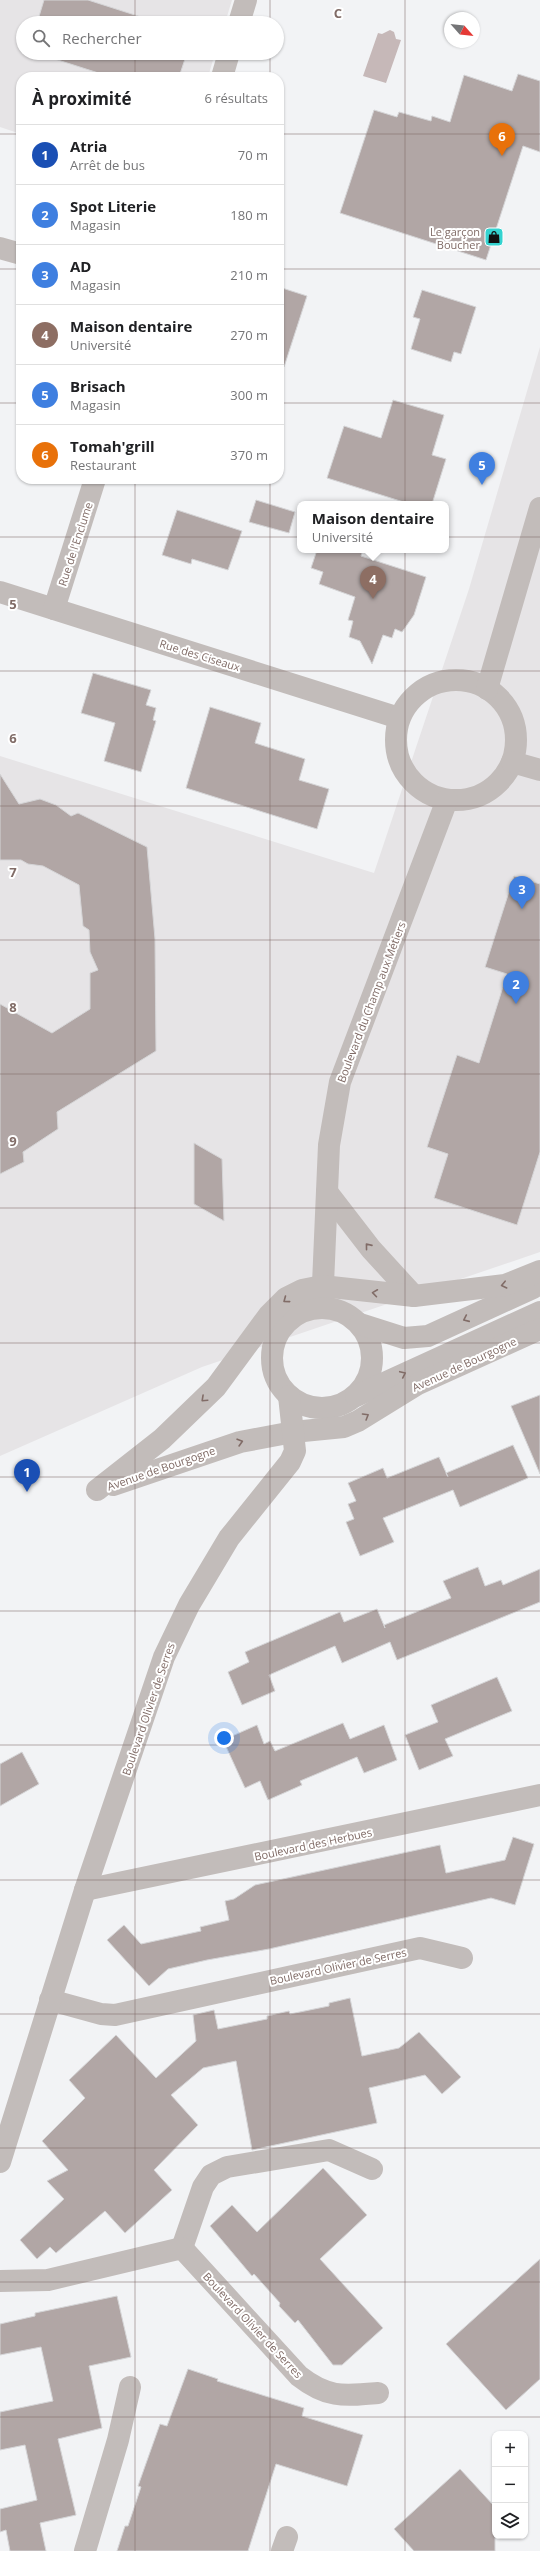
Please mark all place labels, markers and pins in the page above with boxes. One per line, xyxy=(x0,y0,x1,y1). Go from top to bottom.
pin: 6 xyxy=(489,123,515,156)
place label: Le garçon Boucher xyxy=(430,224,480,252)
shop icon: Le garçon Boucher xyxy=(483,226,505,248)
pin: 5 xyxy=(469,452,495,485)
pin: 4 xyxy=(360,566,386,599)
pin: 3 xyxy=(509,876,535,909)
pin: 2 xyxy=(503,971,529,1004)
pin: 1 xyxy=(14,1459,40,1492)

